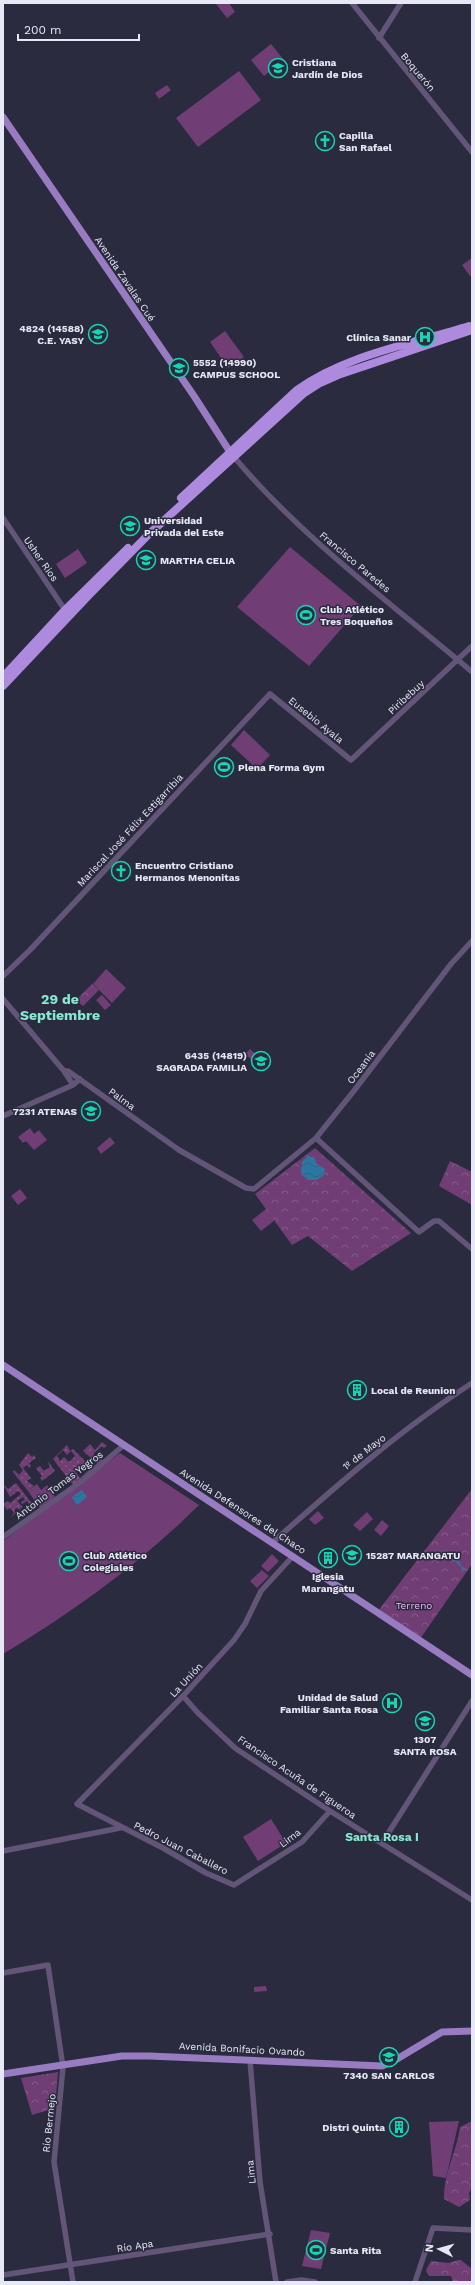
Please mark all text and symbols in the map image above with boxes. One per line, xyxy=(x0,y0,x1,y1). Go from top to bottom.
scale bar xyxy=(18,16,139,42)
text: 200 m xyxy=(24,23,61,37)
street label: Boquerón xyxy=(399,51,437,93)
school or university icon: Cristiana Jardín de Dios xyxy=(267,57,289,79)
place label: Cristiana Jardín de Dios xyxy=(292,57,363,80)
church icon: Capilla San Rafael xyxy=(314,130,336,152)
place label: Capilla San Rafael xyxy=(339,130,392,153)
street label: Avenida Zavalas Cué xyxy=(93,235,158,324)
place label: 4824 (14588) C.E. YASY xyxy=(19,323,84,346)
school or university icon: 4824 (14588) C.E. YASY xyxy=(87,323,109,345)
hospital icon: Clínica Sanar xyxy=(414,326,436,348)
place label: Clínica Sanar xyxy=(346,332,412,343)
school or university icon: 5552 (14990) CAMPUS SCHOOL xyxy=(168,357,190,379)
place label: 5552 (14990) CAMPUS SCHOOL xyxy=(193,357,280,380)
school or university icon: Universidad Privada del Este xyxy=(119,515,141,537)
place label: Universidad Privada del Este xyxy=(144,515,224,538)
street label: Francisco Paredes xyxy=(317,529,393,595)
street label: Usher Rios xyxy=(22,535,60,583)
school or university icon: MARTHA CELIA xyxy=(135,549,157,571)
place label: MARTHA CELIA xyxy=(160,555,235,566)
sports icon: Club Atlético Tres Boqueños xyxy=(295,604,317,626)
place label: Club Atlético Tres Boqueños xyxy=(320,604,393,627)
street label: Piribebuy xyxy=(386,677,427,716)
street label: Eusebio Ayala xyxy=(287,695,346,746)
sports icon: Plena Forma Gym xyxy=(213,756,235,778)
place label: Plena Forma Gym xyxy=(238,762,325,773)
street label: Mariscal José Félix Estigarribia xyxy=(75,771,185,889)
church icon: Encuentro Cristiano Hermanos Menonitas xyxy=(110,860,132,882)
place label: Encuentro Cristiano Hermanos Menonitas xyxy=(135,860,240,883)
district label: 29 de Septiembre xyxy=(20,991,100,1023)
street label: Oceanía xyxy=(345,1048,377,1086)
place label: 6435 (14819) SAGRADA FAMILIA xyxy=(156,1050,247,1073)
school or university icon: 6435 (14819) SAGRADA FAMILIA xyxy=(250,1050,272,1072)
street label: Palma xyxy=(107,1086,138,1112)
school or university icon: 7231 ATENAS xyxy=(80,1100,102,1122)
place label: 7231 ATENAS xyxy=(13,1106,78,1117)
building icon: Local de Reunion xyxy=(346,1379,368,1401)
place label: Local de Reunion xyxy=(371,1385,455,1396)
street label: 1º de Mayo xyxy=(340,1432,388,1472)
street label: Antonio Tomas Yegros xyxy=(13,1449,105,1521)
street label: Avenida Defensores del Chaco xyxy=(178,1466,308,1556)
school or university icon: 15287 MARANGATU xyxy=(341,1544,363,1566)
building icon: Iglesia Marangatu xyxy=(317,1547,339,1569)
sports icon: Club Atlético Colegiales xyxy=(58,1550,80,1572)
place label: Club Atlético Colegiales xyxy=(83,1550,147,1573)
place label: 15287 MARANGATU xyxy=(366,1550,460,1561)
place label: Iglesia Marangatu xyxy=(302,1571,354,1594)
park label: Terreno xyxy=(396,1600,432,1611)
street label: La Unión xyxy=(167,1661,205,1699)
place label: Unidad de Salud Familiar Santa Rosa xyxy=(280,1692,378,1715)
hospital icon: Unidad de Salud Familiar Santa Rosa xyxy=(381,1692,403,1714)
school or university icon: 1307 SANTA ROSA xyxy=(414,1710,436,1732)
street label: Francisco Acuña de Figueroa xyxy=(236,1733,358,1821)
place label: 1307 SANTA ROSA xyxy=(393,1734,457,1757)
street label: Pedro Juan Caballero xyxy=(132,1819,230,1877)
street label: Lima xyxy=(277,1826,303,1850)
district label: Santa Rosa I xyxy=(345,1830,419,1844)
street label: Avenida Bonifacio Ovando xyxy=(179,2040,305,2058)
school or university icon: 7340 SAN CARLOS xyxy=(378,2046,400,2068)
place label: 7340 SAN CARLOS xyxy=(343,2070,435,2081)
street label: Río Bermejo xyxy=(40,2093,58,2153)
building icon: Distri Quinta xyxy=(388,2116,410,2138)
place label: Distri Quinta xyxy=(322,2122,385,2133)
street label: Lima xyxy=(244,2159,258,2184)
north arrow xyxy=(419,2229,459,2269)
street label: Río Apa xyxy=(116,2238,154,2254)
sports icon: Santa Rita xyxy=(305,2239,327,2261)
text: N xyxy=(423,2243,436,2253)
place label: Santa Rita xyxy=(330,2245,382,2256)

